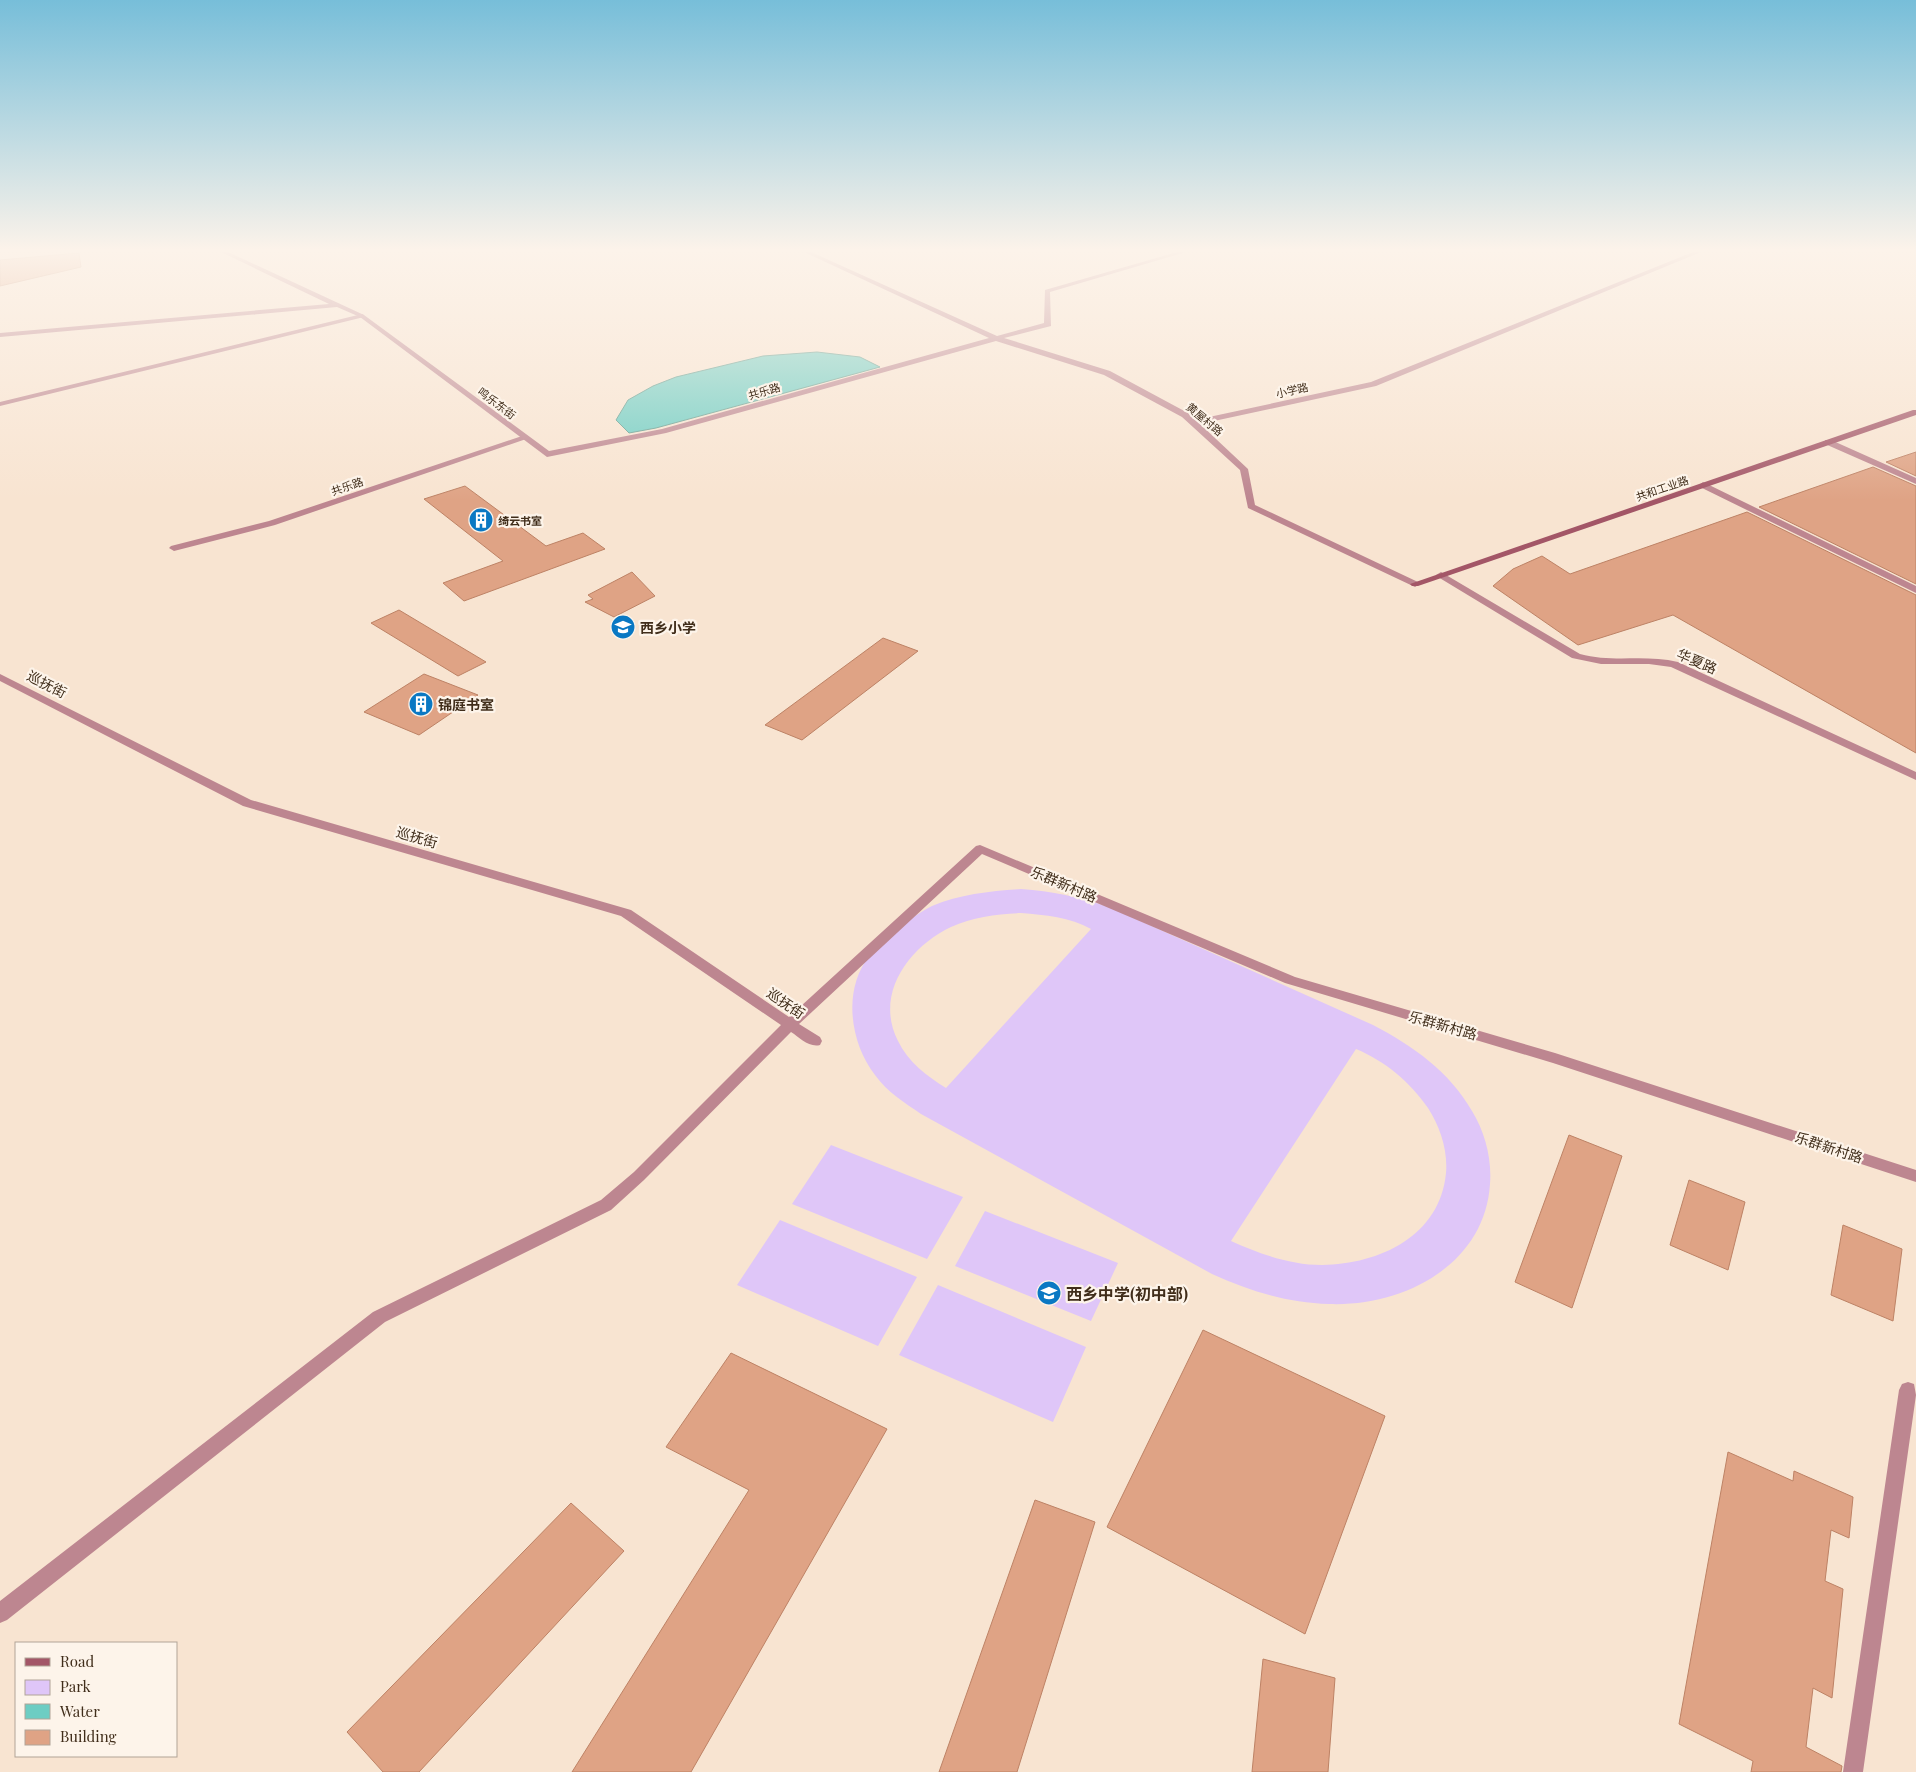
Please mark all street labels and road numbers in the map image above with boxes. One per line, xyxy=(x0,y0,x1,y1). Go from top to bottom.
street label: 共乐路 xyxy=(746,379,782,403)
street label: 小学路 xyxy=(1274,379,1310,401)
street label: 鸣乐东街 xyxy=(475,384,519,422)
street label: 黄屋村路 xyxy=(1183,399,1227,439)
street label: 共和工业路 xyxy=(1634,472,1690,504)
street label: 共乐路 xyxy=(329,474,365,498)
street label: 华夏路 xyxy=(1674,644,1720,678)
street label: 巡抚街 xyxy=(24,666,70,702)
street label: 巡抚街 xyxy=(394,822,440,852)
street label: 乐群新村路 xyxy=(1028,862,1100,906)
street label: 巡抚街 xyxy=(763,983,809,1023)
street label: 乐群新村路 xyxy=(1407,1006,1479,1044)
street label: 乐群新村路 xyxy=(1793,1127,1865,1167)

